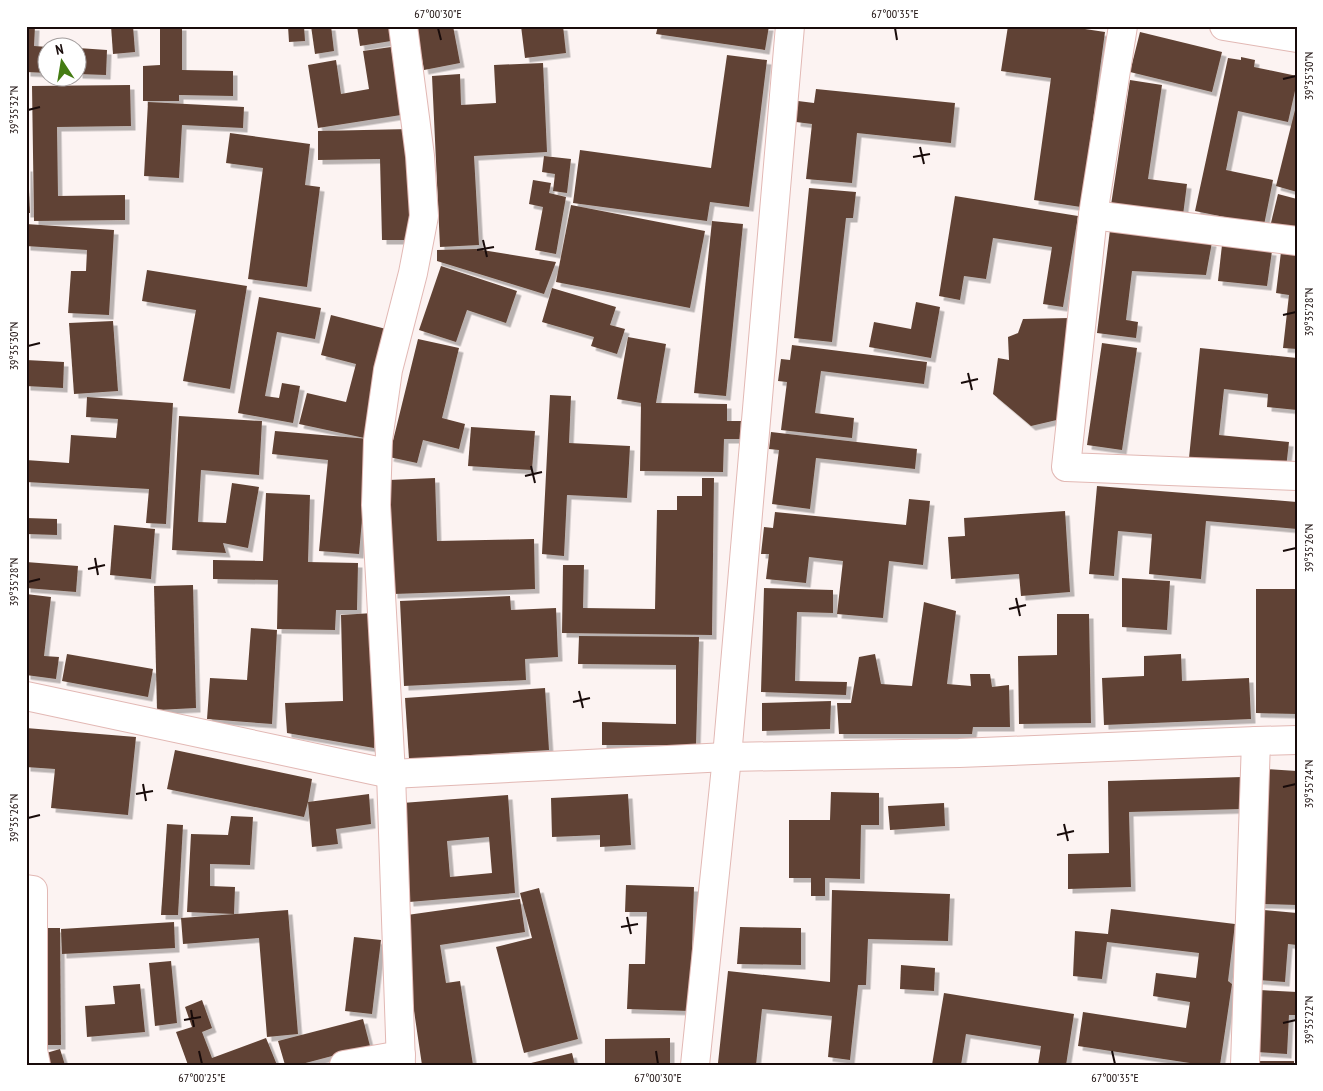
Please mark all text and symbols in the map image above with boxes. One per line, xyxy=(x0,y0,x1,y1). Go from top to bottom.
text: 67°00'30"E xyxy=(414,6,462,21)
text: 67°00'35"E xyxy=(871,6,919,21)
north arrow xyxy=(38,38,88,88)
text: N xyxy=(54,40,65,59)
text: 39°35'30"N xyxy=(1301,52,1316,100)
text: 39°35'32"N xyxy=(6,86,21,134)
text: 39°35'28"N xyxy=(1301,288,1316,336)
text: 39°35'30"N xyxy=(6,322,21,370)
text: 39°35'26"N xyxy=(1301,524,1316,572)
text: 39°35'28"N xyxy=(6,558,21,606)
text: 39°35'24"N xyxy=(1301,760,1316,808)
text: 39°35'26"N xyxy=(6,794,21,842)
text: 39°35'22"N xyxy=(1301,996,1316,1044)
text: 67°00'25"E xyxy=(178,1070,226,1085)
text: 67°00'30"E xyxy=(634,1070,682,1085)
text: 67°00'35"E xyxy=(1091,1070,1139,1085)

